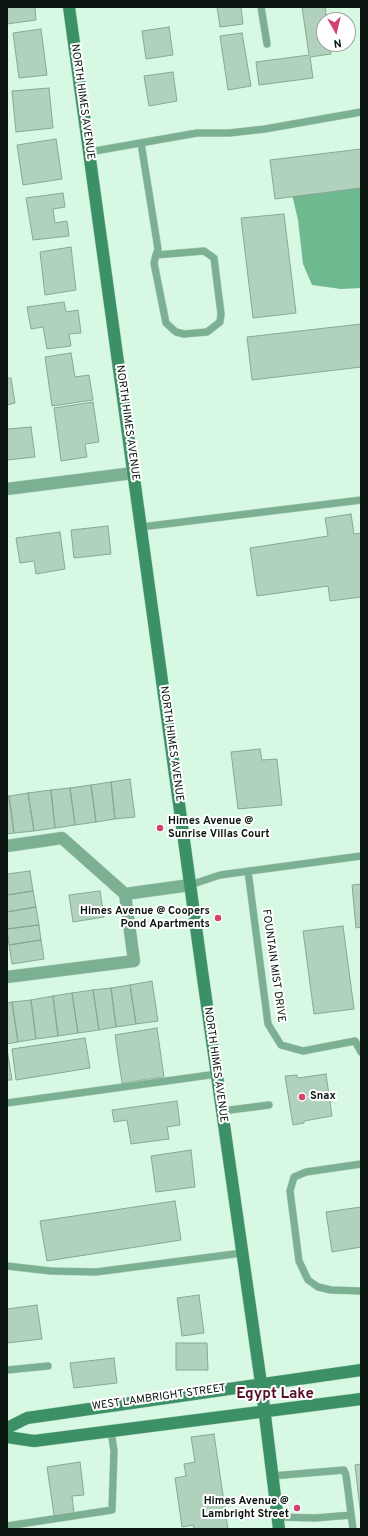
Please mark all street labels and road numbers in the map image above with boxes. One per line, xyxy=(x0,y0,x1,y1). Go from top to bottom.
street label: NORTH HIMES AVENUE xyxy=(67,43,97,161)
street label: NORTH HIMES AVENUE xyxy=(112,364,142,482)
street label: NORTH HIMES AVENUE xyxy=(156,685,186,803)
street label: FOUNTAIN MIST DRIVE xyxy=(259,909,287,1023)
street label: NORTH HIMES AVENUE xyxy=(200,1006,230,1124)
street label: WEST LAMBRIGHT STREET xyxy=(91,1382,227,1414)

